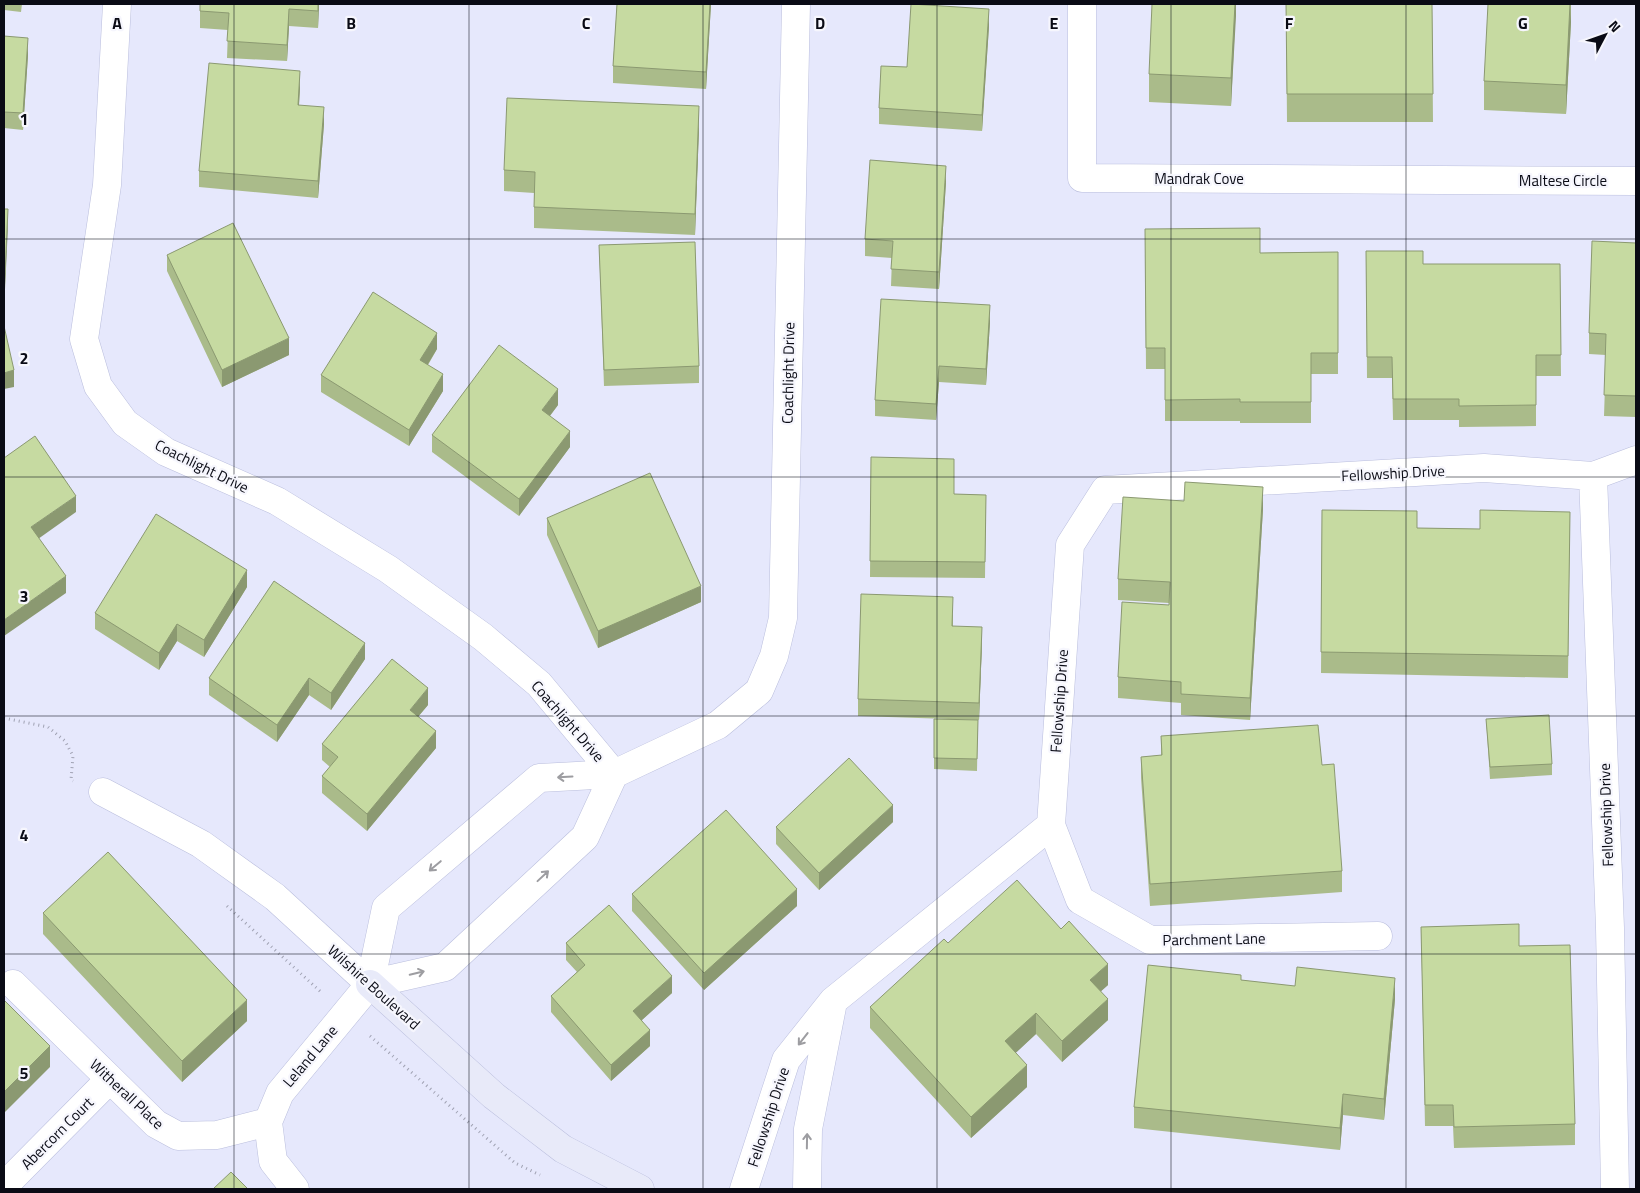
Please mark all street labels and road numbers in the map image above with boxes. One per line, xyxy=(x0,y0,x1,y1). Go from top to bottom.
street label: Mandrak Cove xyxy=(1154,167,1244,190)
street label: Maltese Circle xyxy=(1519,169,1607,192)
street label: Coachlight Drive xyxy=(776,322,800,424)
street label: Coachlight Drive xyxy=(151,433,253,499)
street label: Fellowship Drive xyxy=(1341,459,1445,487)
street label: Fellowship Drive xyxy=(1044,648,1074,754)
street label: Coachlight Drive xyxy=(526,675,610,767)
street label: Fellowship Drive xyxy=(1593,763,1619,867)
street label: Parchment Lane xyxy=(1162,927,1266,951)
street label: Wilshire Boulevard xyxy=(323,939,425,1035)
street label: Leland Lane xyxy=(277,1020,343,1092)
street label: Witherall Place xyxy=(85,1053,169,1135)
street label: Fellowship Drive xyxy=(741,1064,795,1170)
street label: Abercorn Court xyxy=(15,1091,99,1175)

